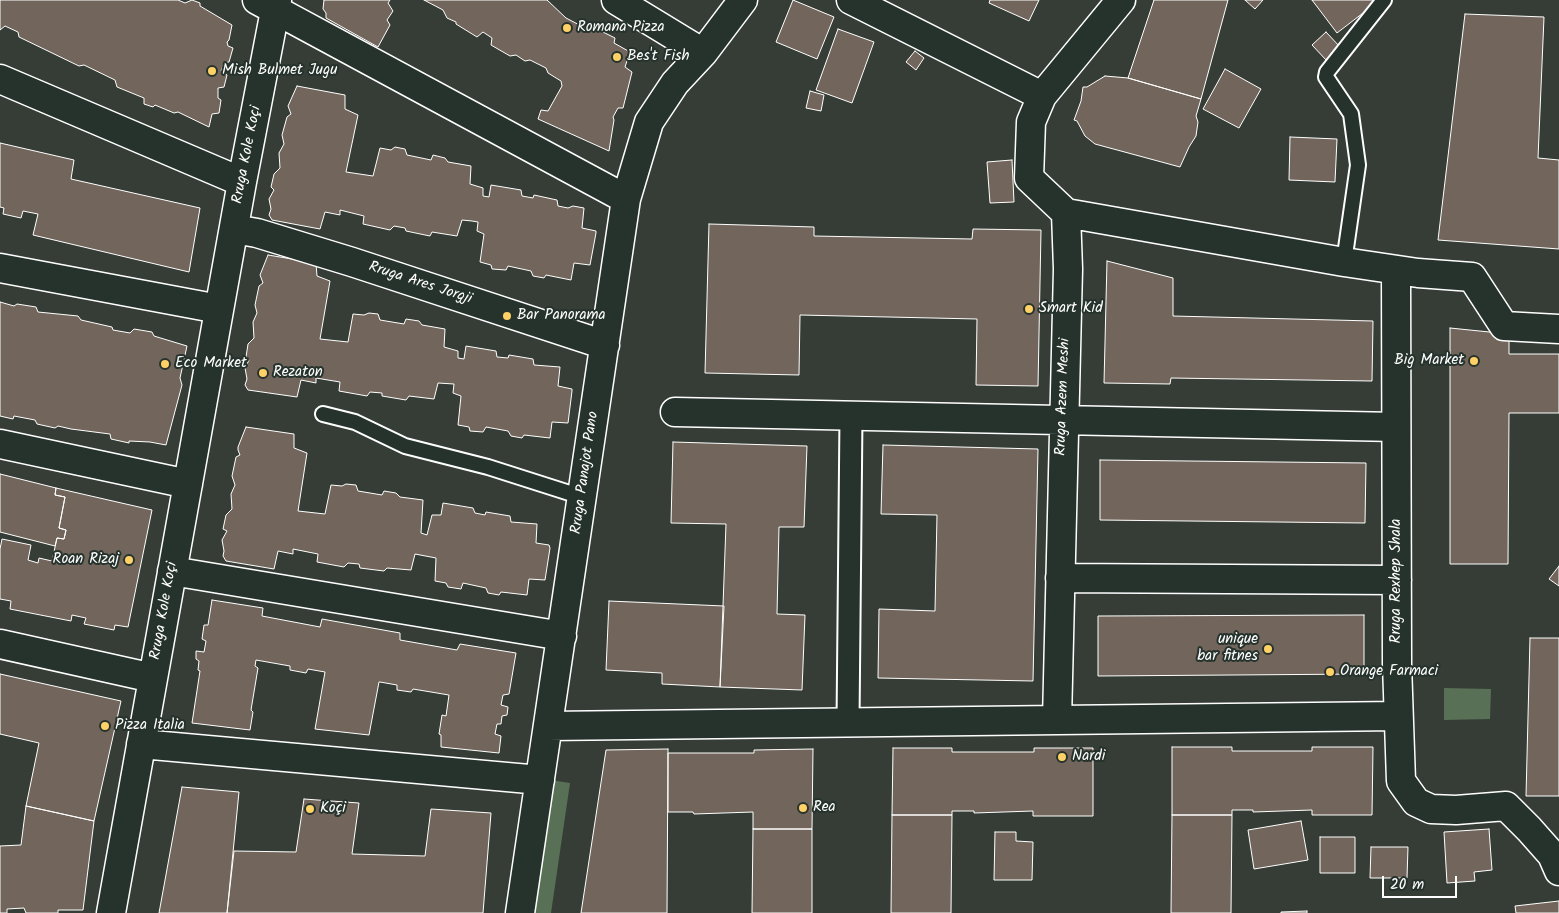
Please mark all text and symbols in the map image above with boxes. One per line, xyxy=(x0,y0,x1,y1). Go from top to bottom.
place label: Romana Pizza xyxy=(577,19,665,37)
marker: Romana Pizza xyxy=(561,22,573,34)
place label: Bes't Fish xyxy=(627,48,690,66)
marker: Bes't Fish xyxy=(611,51,623,63)
place label: Mish Bulmet Jugu xyxy=(222,62,337,80)
marker: Mish Bulmet Jugu xyxy=(206,65,218,77)
street label: Rruga Kole Koçi xyxy=(230,105,266,205)
street label: Rruga Ares Jorgji xyxy=(366,259,474,309)
place label: Smart Kid xyxy=(1039,300,1103,318)
marker: Smart Kid xyxy=(1023,303,1035,315)
place label: Bar Panorama xyxy=(517,307,606,325)
marker: Bar Panorama xyxy=(501,310,513,322)
street label: Rruga Azem Meshi xyxy=(1053,338,1075,456)
place label: Big Market xyxy=(1394,352,1464,370)
place label: Eco Market xyxy=(175,355,247,373)
marker: Big Market xyxy=(1468,355,1480,367)
marker: Eco Market xyxy=(159,358,171,370)
place label: Rezaton xyxy=(273,364,323,382)
marker: Rezaton xyxy=(257,367,269,379)
street label: Rruga Panajot Pano xyxy=(568,410,604,536)
street label: Rruga Rexhep Shala xyxy=(1388,519,1406,643)
place label: Roan Rizaj xyxy=(53,551,119,569)
marker: Roan Rizaj xyxy=(123,554,135,566)
street label: Rruga Kole Koçi xyxy=(148,561,182,661)
place label: unique bar fitnes xyxy=(1197,631,1258,666)
marker: unique bar fitnes xyxy=(1262,643,1274,655)
place label: Orange Farmaci xyxy=(1340,663,1438,681)
marker: Orange Farmaci xyxy=(1324,666,1336,678)
place label: Pizza Italia xyxy=(115,717,185,735)
marker: Pizza Italia xyxy=(99,720,111,732)
place label: Nardi xyxy=(1072,748,1105,766)
marker: Nardi xyxy=(1056,751,1068,763)
place label: Rea xyxy=(813,799,836,817)
place label: Koçi xyxy=(320,800,346,818)
marker: Rea xyxy=(797,802,809,814)
marker: Koçi xyxy=(304,803,316,815)
scale bar xyxy=(1384,866,1459,898)
text: 20 m xyxy=(1390,873,1424,897)

